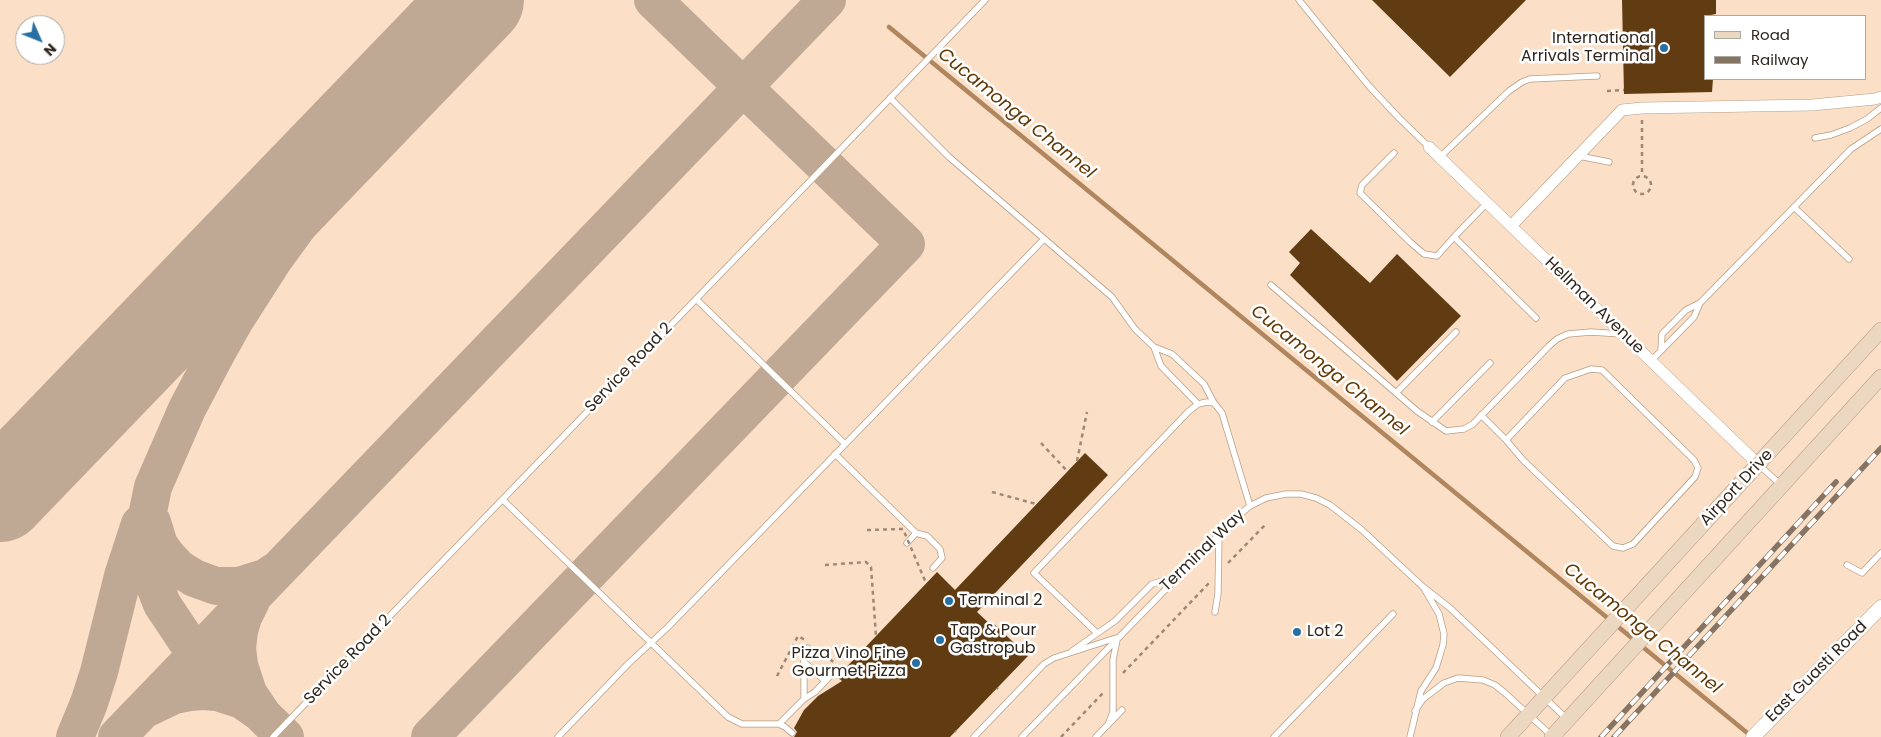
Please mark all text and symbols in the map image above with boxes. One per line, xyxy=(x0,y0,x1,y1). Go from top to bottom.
north arrow xyxy=(15,15,65,65)
legend xyxy=(1704,15,1866,80)
text: Road xyxy=(1751,24,1790,45)
place label: International Arrivals Terminal xyxy=(1521,29,1654,67)
text: N xyxy=(39,39,61,60)
marker: International Arrivals Terminal xyxy=(1658,42,1670,54)
water label: Cucamonga Channel xyxy=(933,44,1099,184)
text: Railway xyxy=(1751,49,1809,70)
street label: Hellman Avenue xyxy=(1540,254,1648,358)
water label: Cucamonga Channel xyxy=(1246,301,1412,441)
street label: Service Road 2 xyxy=(581,319,677,417)
street label: Airport Drive xyxy=(1697,446,1777,530)
street label: Terminal Way xyxy=(1157,506,1249,596)
water label: Cucamonga Channel xyxy=(1559,559,1725,699)
place label: Terminal 2 xyxy=(959,591,1042,611)
marker: Terminal 2 xyxy=(943,595,955,607)
street label: Service Road 2 xyxy=(300,611,396,709)
street label: East Guasti Road xyxy=(1762,617,1872,727)
place label: Tap & Pour Gastropub xyxy=(950,621,1036,659)
place label: Lot 2 xyxy=(1307,622,1343,642)
marker: Lot 2 xyxy=(1291,626,1303,638)
marker: Tap & Pour Gastropub xyxy=(934,634,946,646)
place label: Pizza Vino Fine Gourmet Pizza xyxy=(791,644,906,682)
marker: Pizza Vino Fine Gourmet Pizza xyxy=(910,657,922,669)

